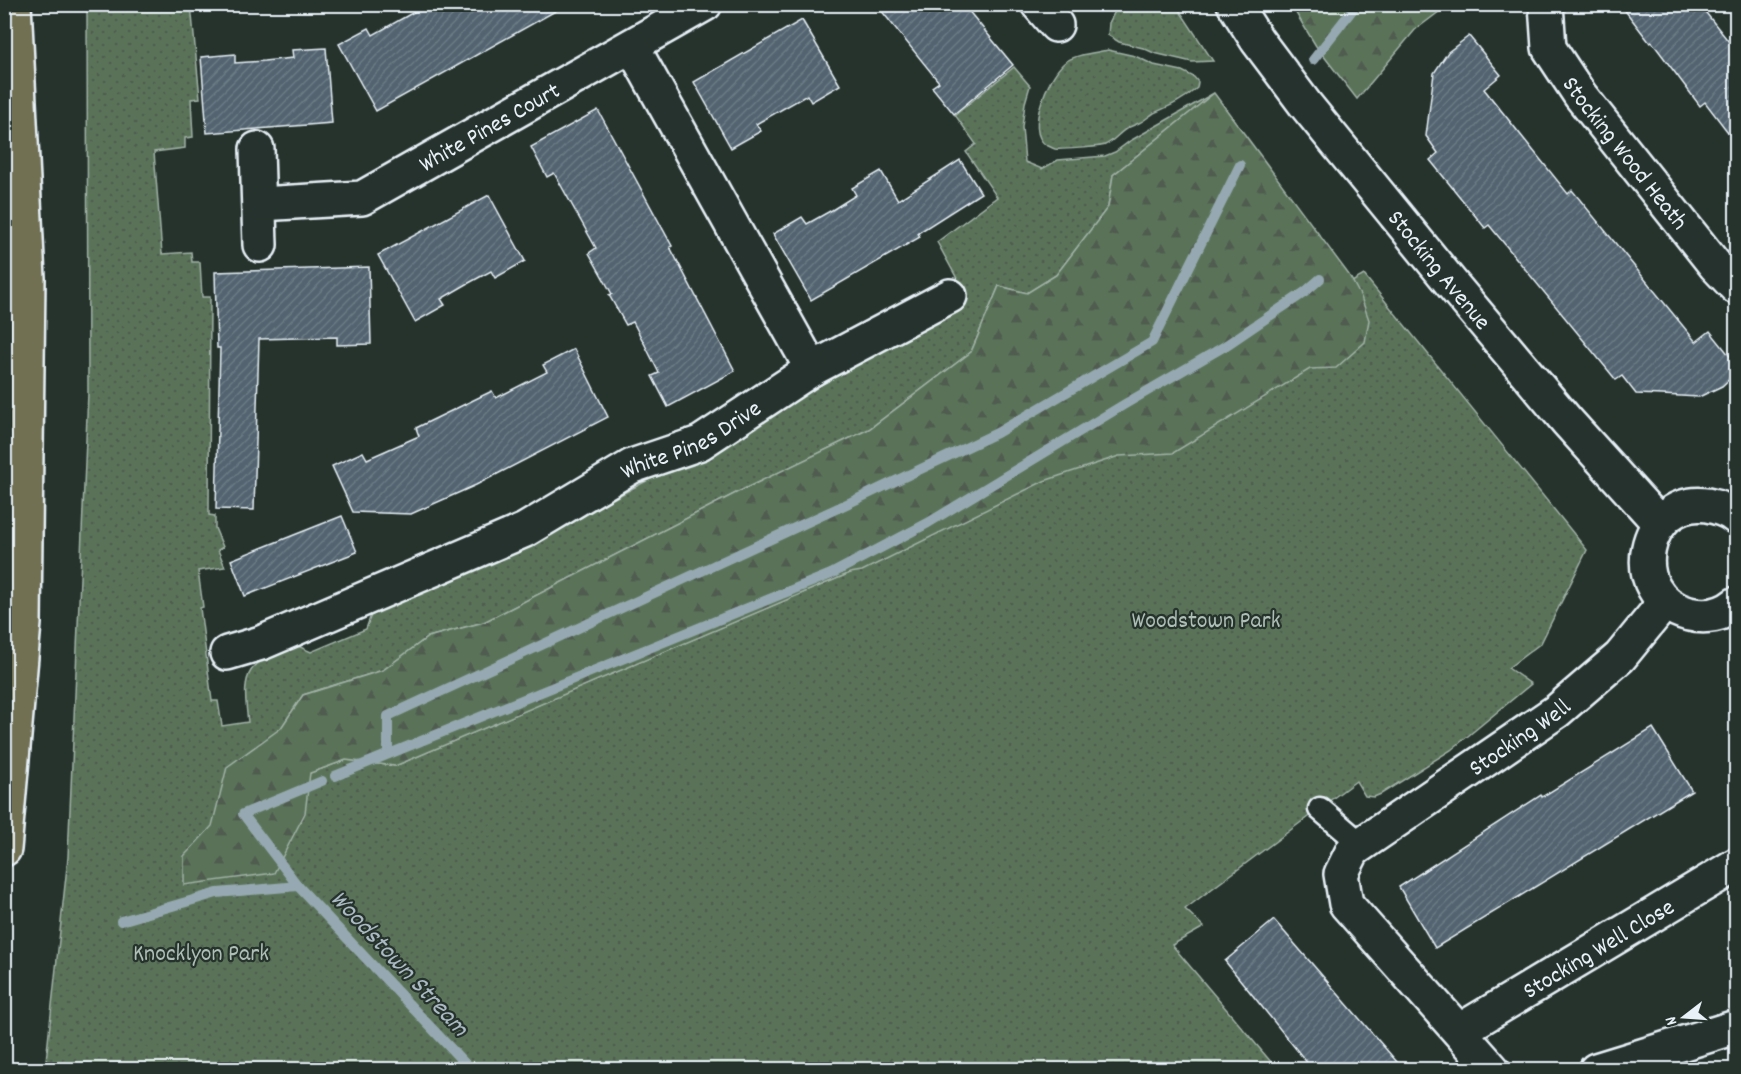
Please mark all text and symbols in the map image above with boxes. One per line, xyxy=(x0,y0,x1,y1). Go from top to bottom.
street label: Stocking Wood Heath xyxy=(1552,71,1695,238)
street label: White Pines Court xyxy=(414,75,567,182)
street label: Stocking Avenue xyxy=(1378,204,1498,339)
street label: White Pines Drive xyxy=(615,393,769,489)
park label: Woodstown Park xyxy=(1132,605,1280,639)
street label: Stocking Well xyxy=(1463,692,1580,786)
water label: Woodstown Stream xyxy=(320,883,477,1047)
street label: Stocking Well Close xyxy=(1517,892,1682,1009)
park label: Knocklyon Park xyxy=(133,938,269,972)
north arrow xyxy=(1654,987,1714,1047)
text: N xyxy=(1660,1013,1684,1028)

